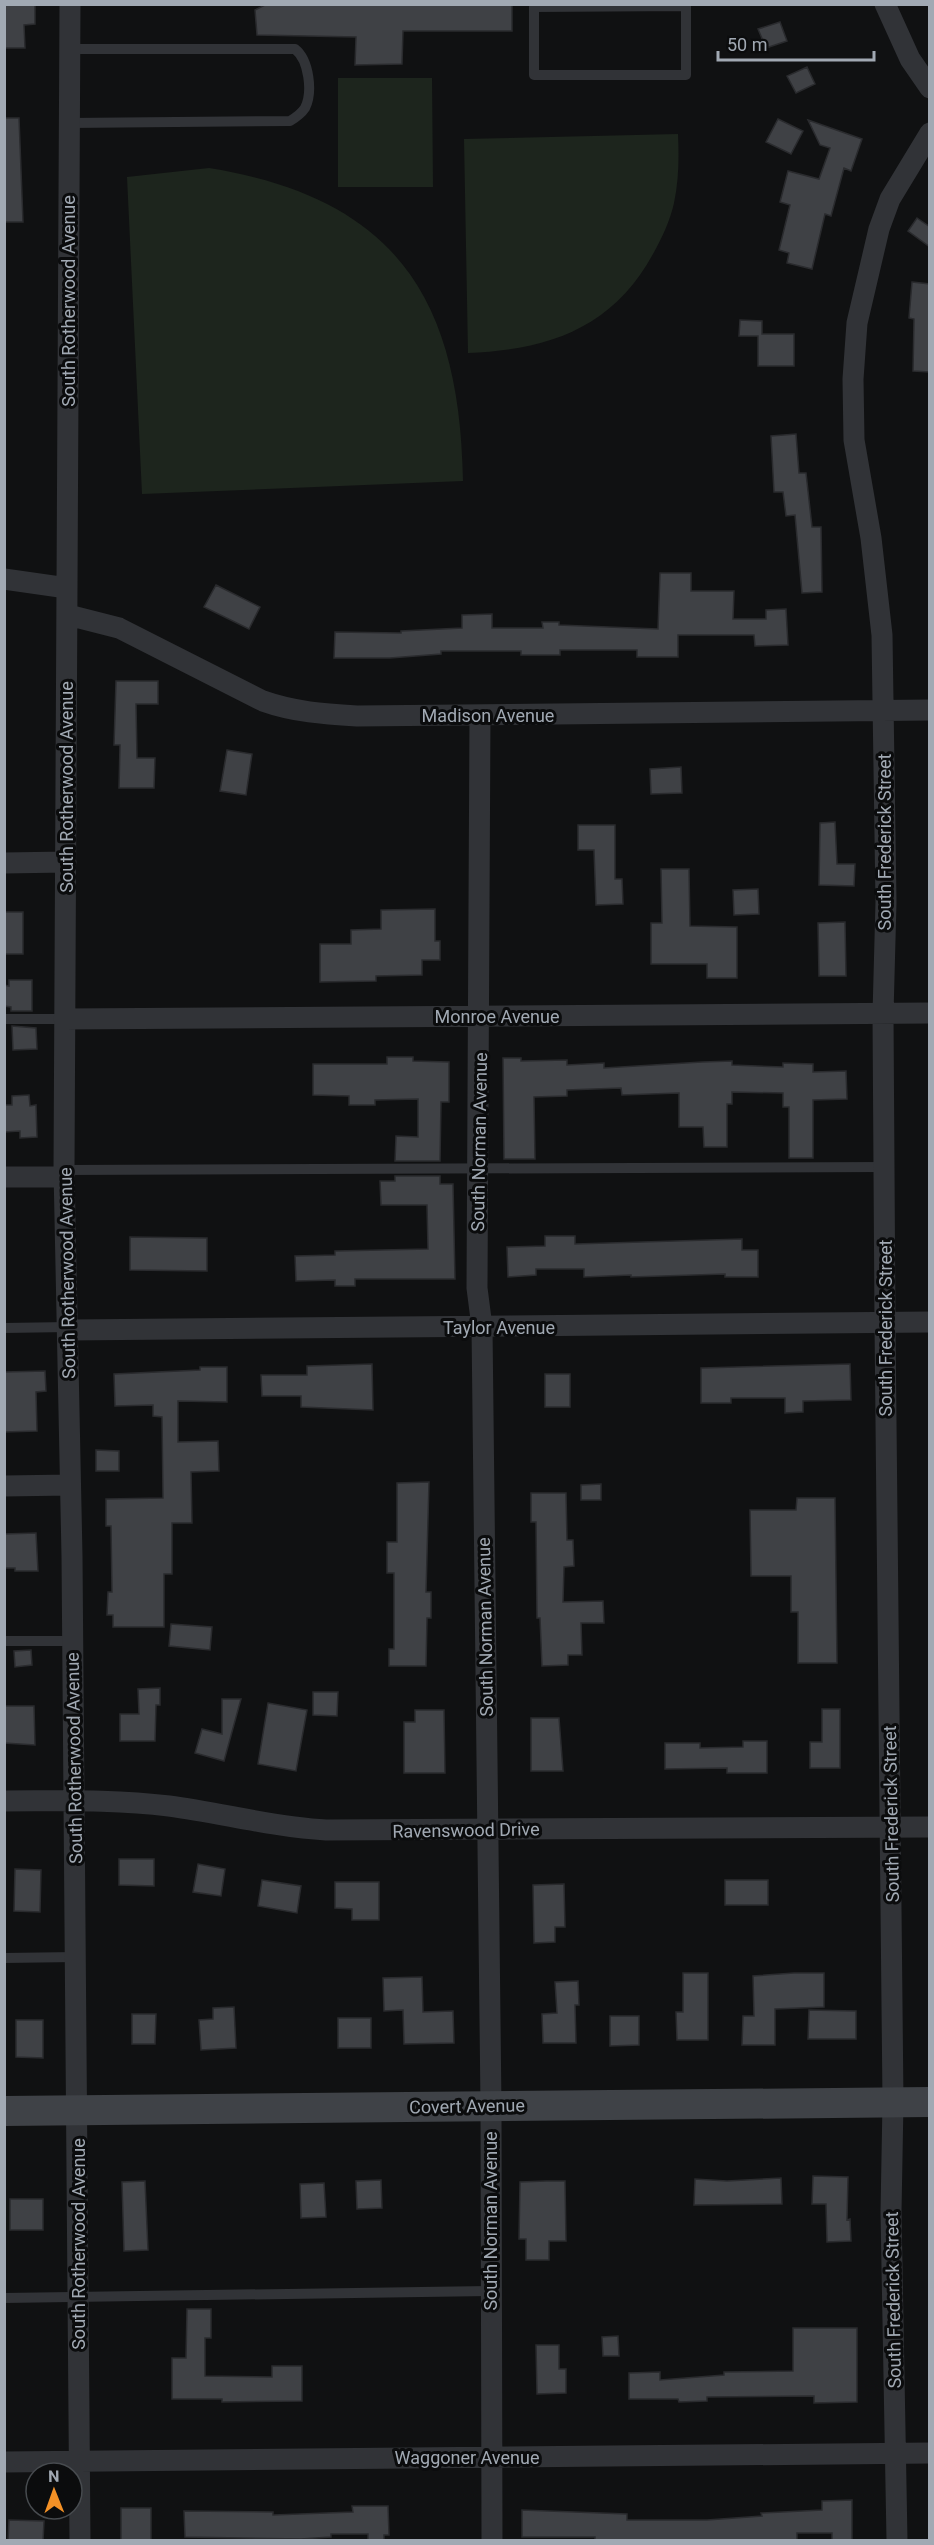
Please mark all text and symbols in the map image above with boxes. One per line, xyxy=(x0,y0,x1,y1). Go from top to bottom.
scale bar xyxy=(718,24,874,62)
text: 50 m xyxy=(727,34,767,55)
street label: South Rotherwood Avenue xyxy=(58,195,79,407)
street label: South Rotherwood Avenue xyxy=(56,681,77,893)
street label: Madison Avenue xyxy=(422,705,554,726)
street label: South Frederick Street xyxy=(874,753,895,931)
street label: Monroe Avenue xyxy=(435,1006,559,1027)
street label: South Norman Avenue xyxy=(467,1052,491,1232)
street label: South Rotherwood Avenue xyxy=(55,1167,79,1379)
street label: South Frederick Street xyxy=(875,1239,896,1417)
street label: Taylor Avenue xyxy=(443,1317,555,1338)
street label: South Norman Avenue xyxy=(473,1537,497,1717)
street label: South Rotherwood Avenue xyxy=(62,1652,86,1864)
street label: South Frederick Street xyxy=(879,1725,903,1903)
street label: Ravenswood Drive xyxy=(392,1818,540,1842)
street label: Covert Avenue xyxy=(409,2094,525,2118)
street label: South Norman Avenue xyxy=(480,2131,501,2311)
street label: South Rotherwood Avenue xyxy=(68,2138,89,2350)
street label: South Frederick Street xyxy=(881,2211,905,2389)
street label: Waggoner Avenue xyxy=(395,2447,539,2468)
north arrow xyxy=(24,2461,84,2521)
text: N xyxy=(48,2467,60,2486)

